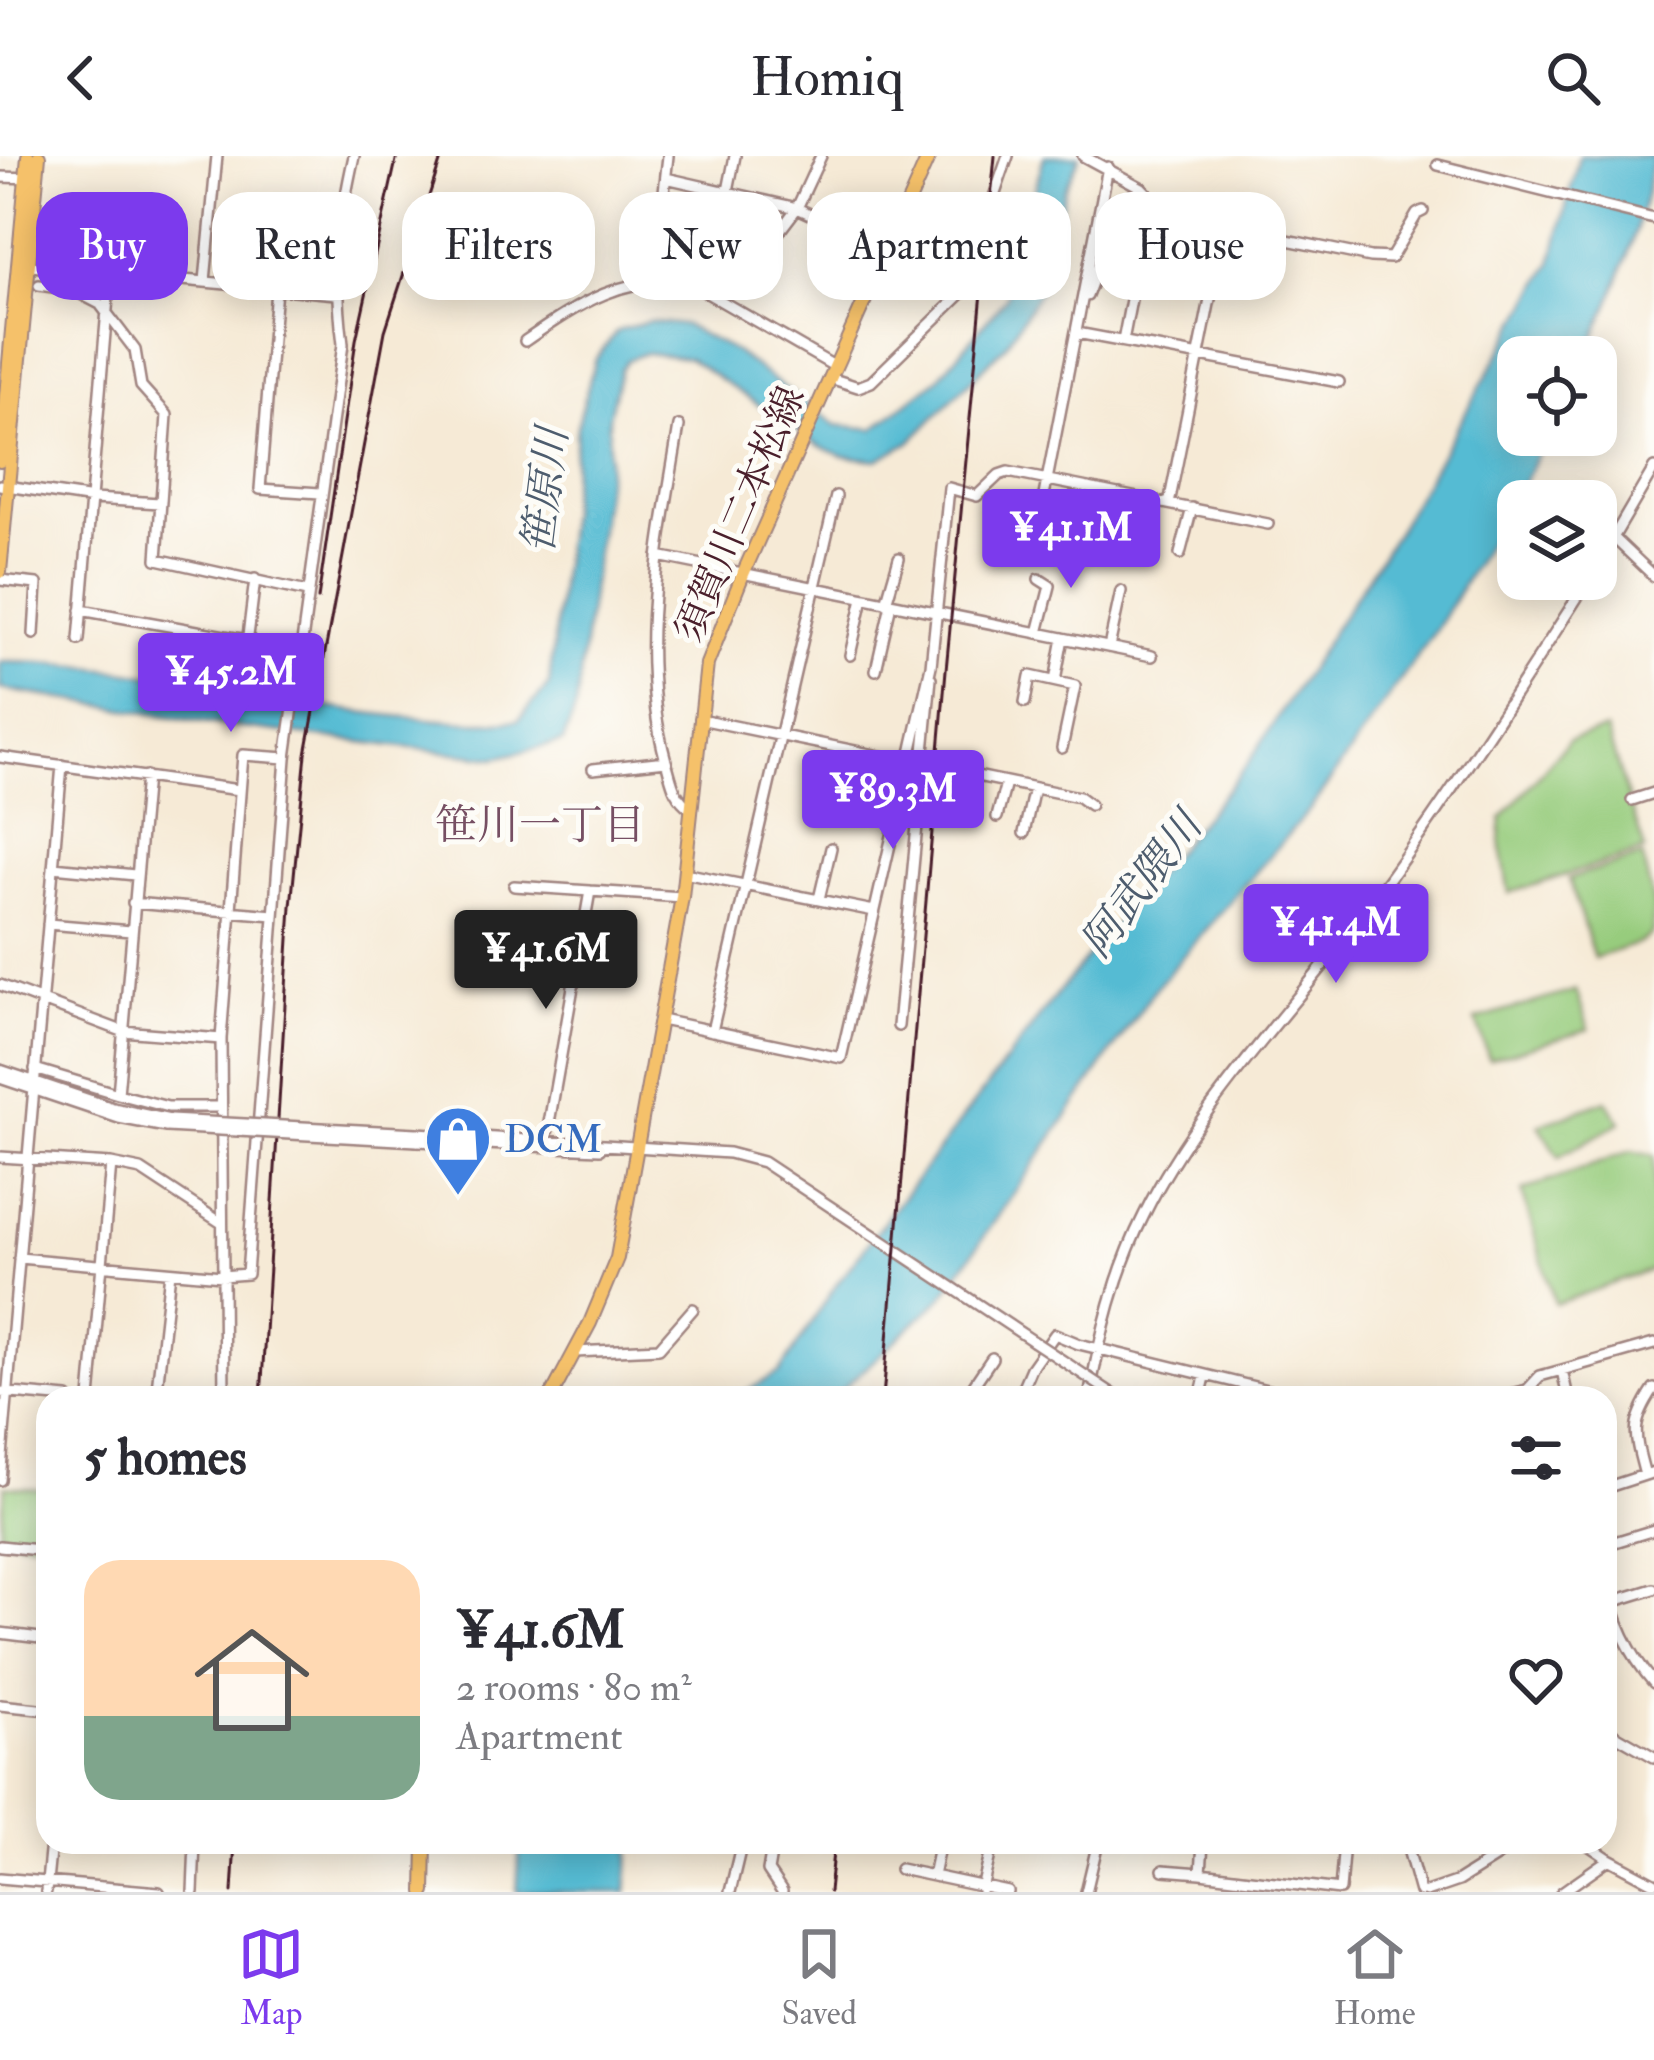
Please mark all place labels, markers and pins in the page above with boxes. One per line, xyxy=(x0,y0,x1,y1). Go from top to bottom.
pin: ¥41.1M xyxy=(973,489,1169,591)
pin: ¥45.2M xyxy=(133,633,329,735)
pin: ¥89.3M xyxy=(795,750,991,852)
pin: ¥41.4M xyxy=(1238,884,1434,986)
pin: ¥41.6M xyxy=(448,910,644,1012)
shop icon: DCM xyxy=(423,1104,493,1198)
place label: DCM xyxy=(504,1115,602,1164)

